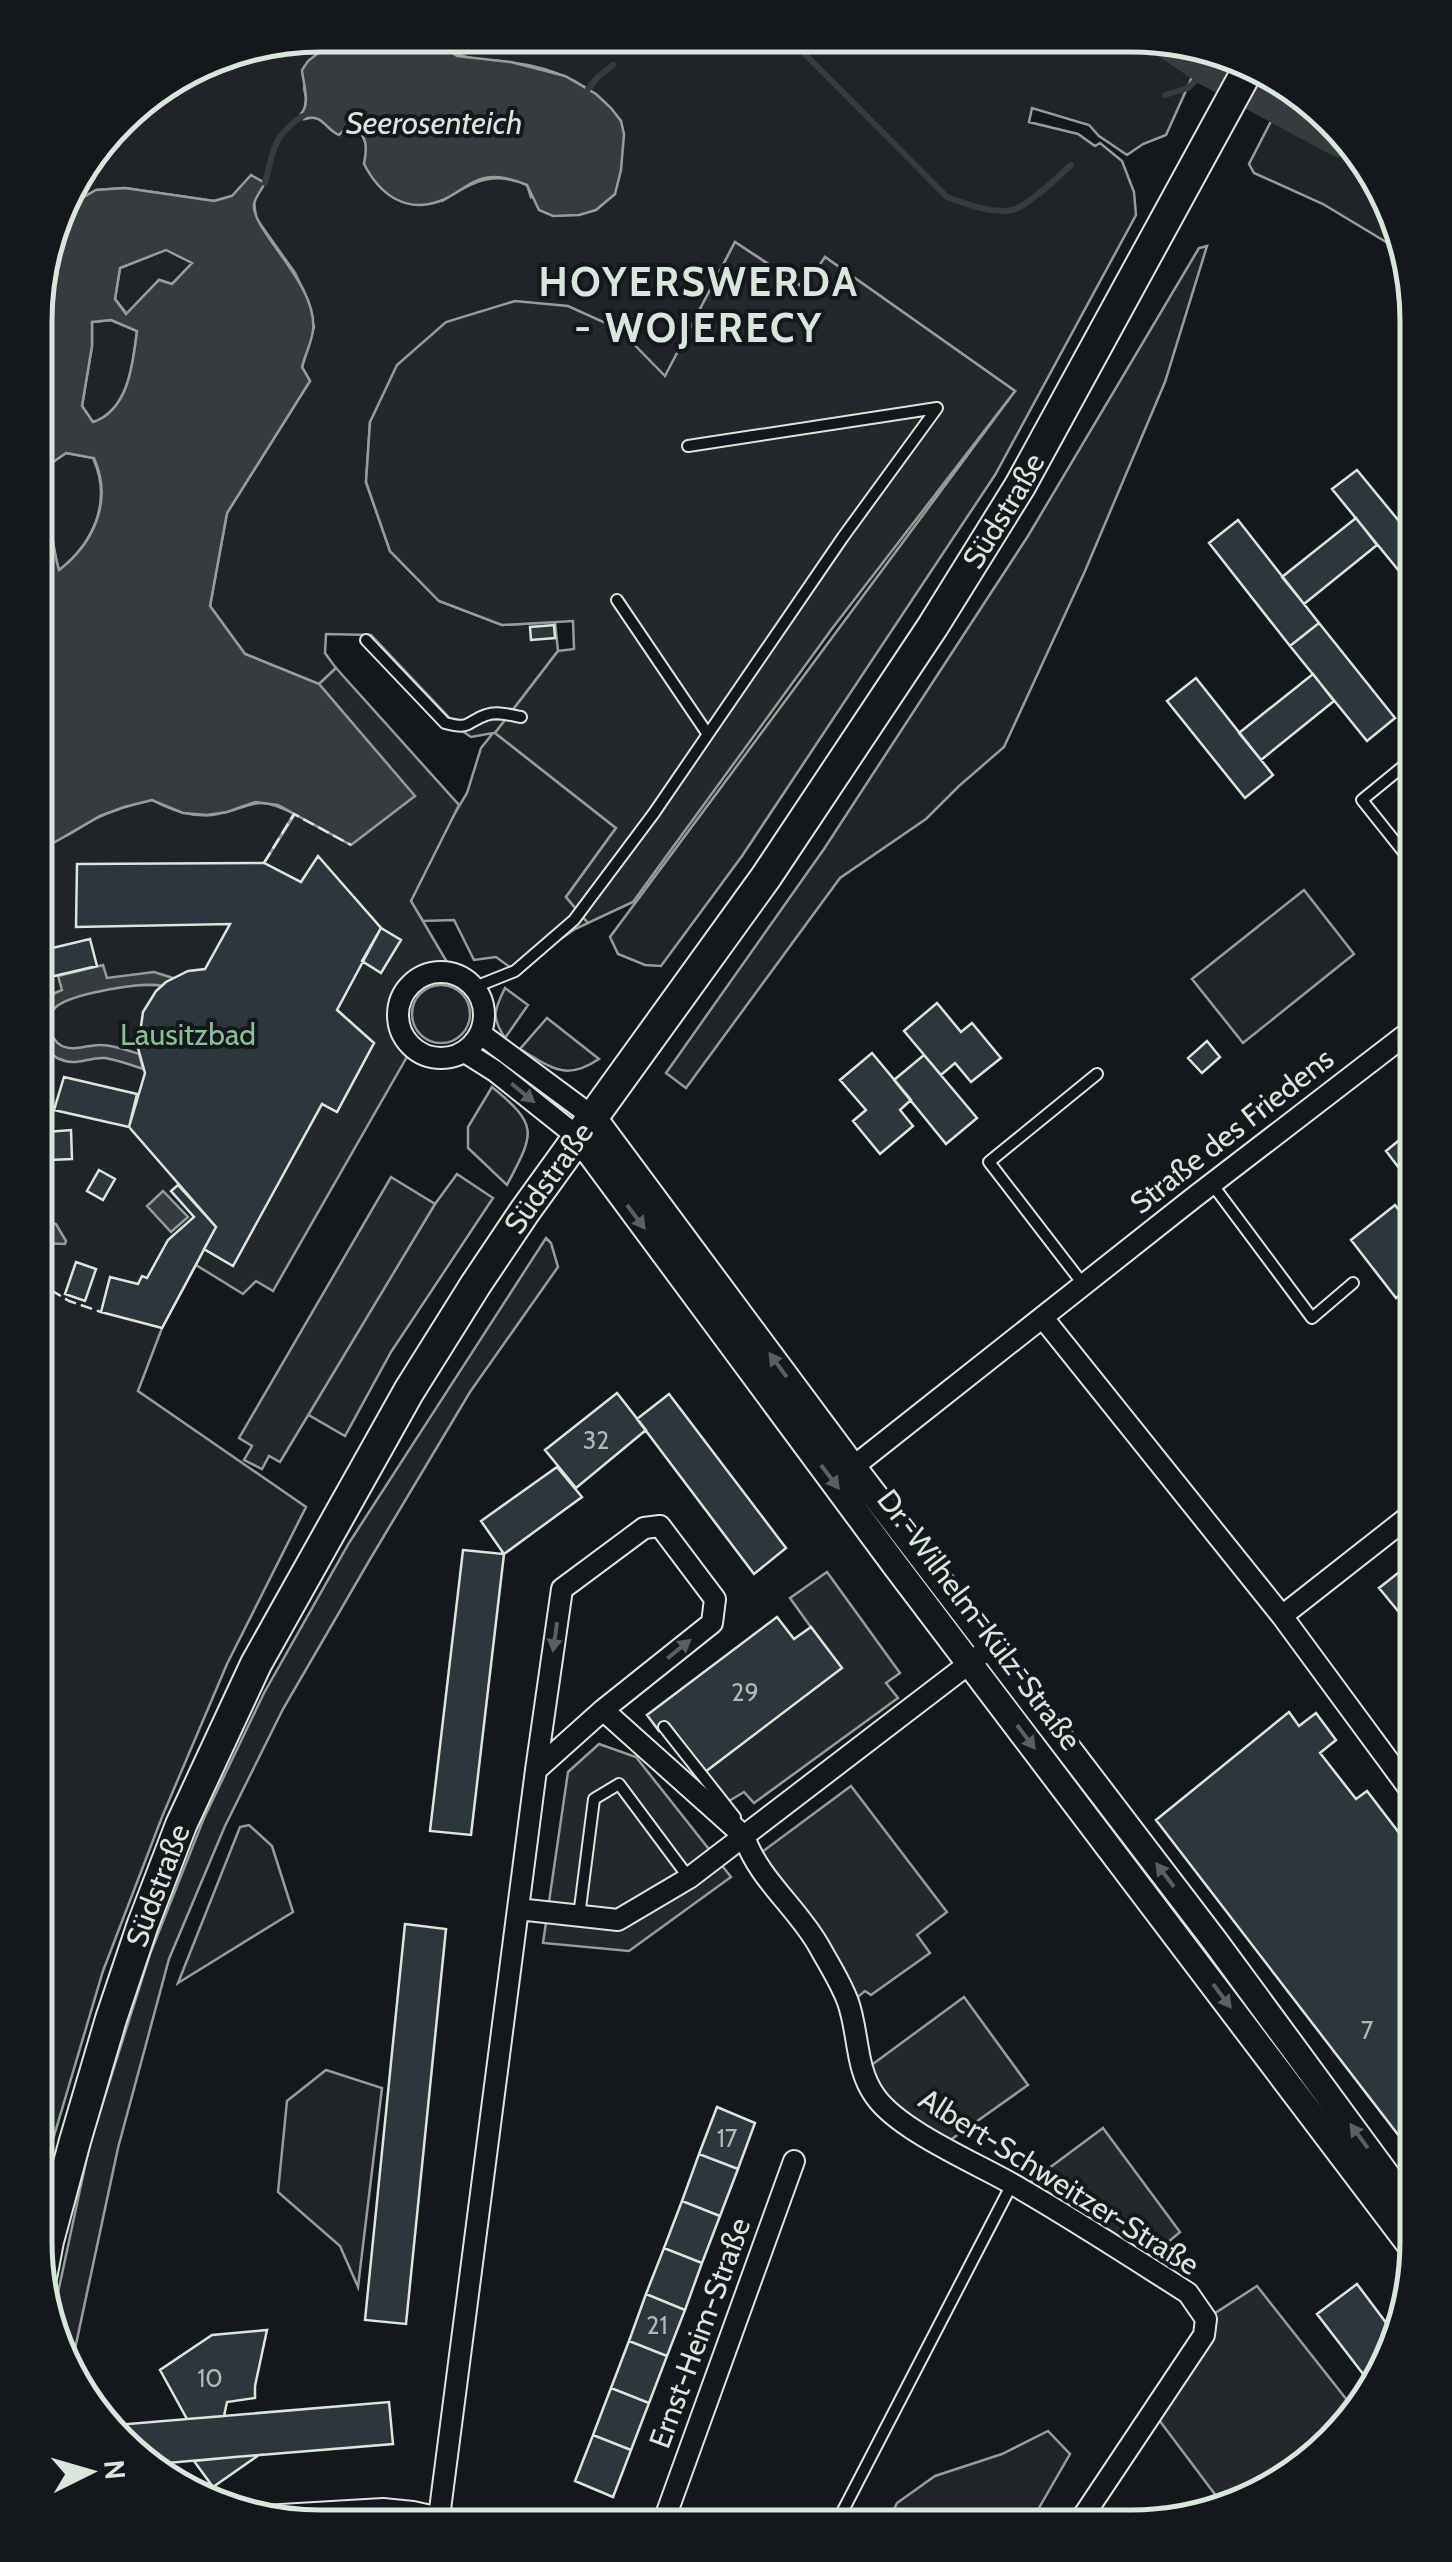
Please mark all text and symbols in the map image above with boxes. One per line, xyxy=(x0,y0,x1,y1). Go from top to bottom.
water label: Seerosenteich xyxy=(346,103,522,142)
district label: HOYERSWERDA - WOJERECY xyxy=(539,257,859,352)
street label: Südstraße xyxy=(954,447,1052,575)
park label: Lausitzbad xyxy=(120,1016,256,1053)
street label: Straße des Friedens xyxy=(1123,1040,1341,1222)
one-way arrow xyxy=(511,1082,536,1103)
street label: Südstraße xyxy=(496,1115,601,1241)
one-way arrow xyxy=(625,1204,645,1230)
one-way arrow xyxy=(769,1352,789,1378)
house number: 32 xyxy=(583,1425,609,1455)
one-way arrow xyxy=(820,1464,839,1490)
street label: Dr.-Wilhelm-Külz-Straße xyxy=(869,1482,1089,1757)
one-way arrow xyxy=(547,1622,563,1653)
one-way arrow xyxy=(667,1639,692,1660)
house number: 29 xyxy=(731,1677,759,1707)
one-way arrow xyxy=(1015,1724,1035,1750)
street label: Südstraße xyxy=(118,1819,198,1951)
one-way arrow xyxy=(1155,1862,1176,1888)
one-way arrow xyxy=(1211,1983,1231,2009)
house number: 7 xyxy=(1361,2015,1374,2045)
street label: Albert-Schweitzer-Straße xyxy=(912,2080,1206,2283)
house number: 17 xyxy=(717,2123,738,2153)
one-way arrow xyxy=(1349,2123,1369,2149)
street label: Ernst-Heim-Straße xyxy=(641,2213,758,2453)
house number: 21 xyxy=(646,2310,668,2340)
house number: 10 xyxy=(197,2363,223,2393)
north arrow xyxy=(40,2422,140,2522)
text: N xyxy=(97,2458,133,2481)

